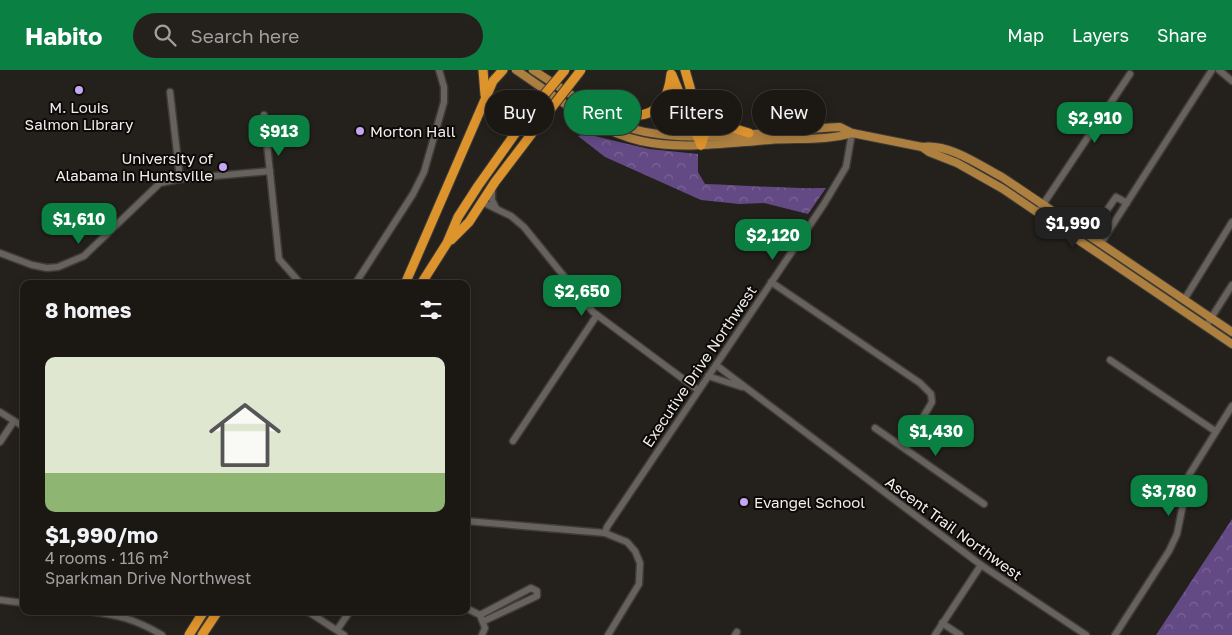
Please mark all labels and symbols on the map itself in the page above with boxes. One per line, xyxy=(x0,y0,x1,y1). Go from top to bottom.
marker: M. Louis Salmon Library xyxy=(73,84,85,96)
place label: M. Louis Salmon Library xyxy=(25,98,134,133)
pin: $2,910 xyxy=(1054,102,1136,144)
pin: $913 xyxy=(249,114,309,157)
place label: Morton Hall xyxy=(370,122,456,140)
marker: Morton Hall xyxy=(354,125,366,137)
place label: University of Alabama in Huntsville xyxy=(56,149,214,184)
marker: University of Alabama in Huntsville xyxy=(217,161,229,173)
pin: $1,610 xyxy=(38,202,120,245)
pin: $1,990 xyxy=(1032,206,1114,249)
pin: $2,120 xyxy=(732,218,814,261)
pin: $2,650 xyxy=(541,274,623,317)
street label: Executive Drive Northwest xyxy=(638,282,760,450)
pin: $1,430 xyxy=(895,414,977,457)
street label: Ascent Trail Northwest xyxy=(882,472,1026,584)
pin: $3,780 xyxy=(1128,474,1210,517)
place label: Evangel School xyxy=(754,493,865,511)
marker: Evangel School xyxy=(738,496,750,508)

